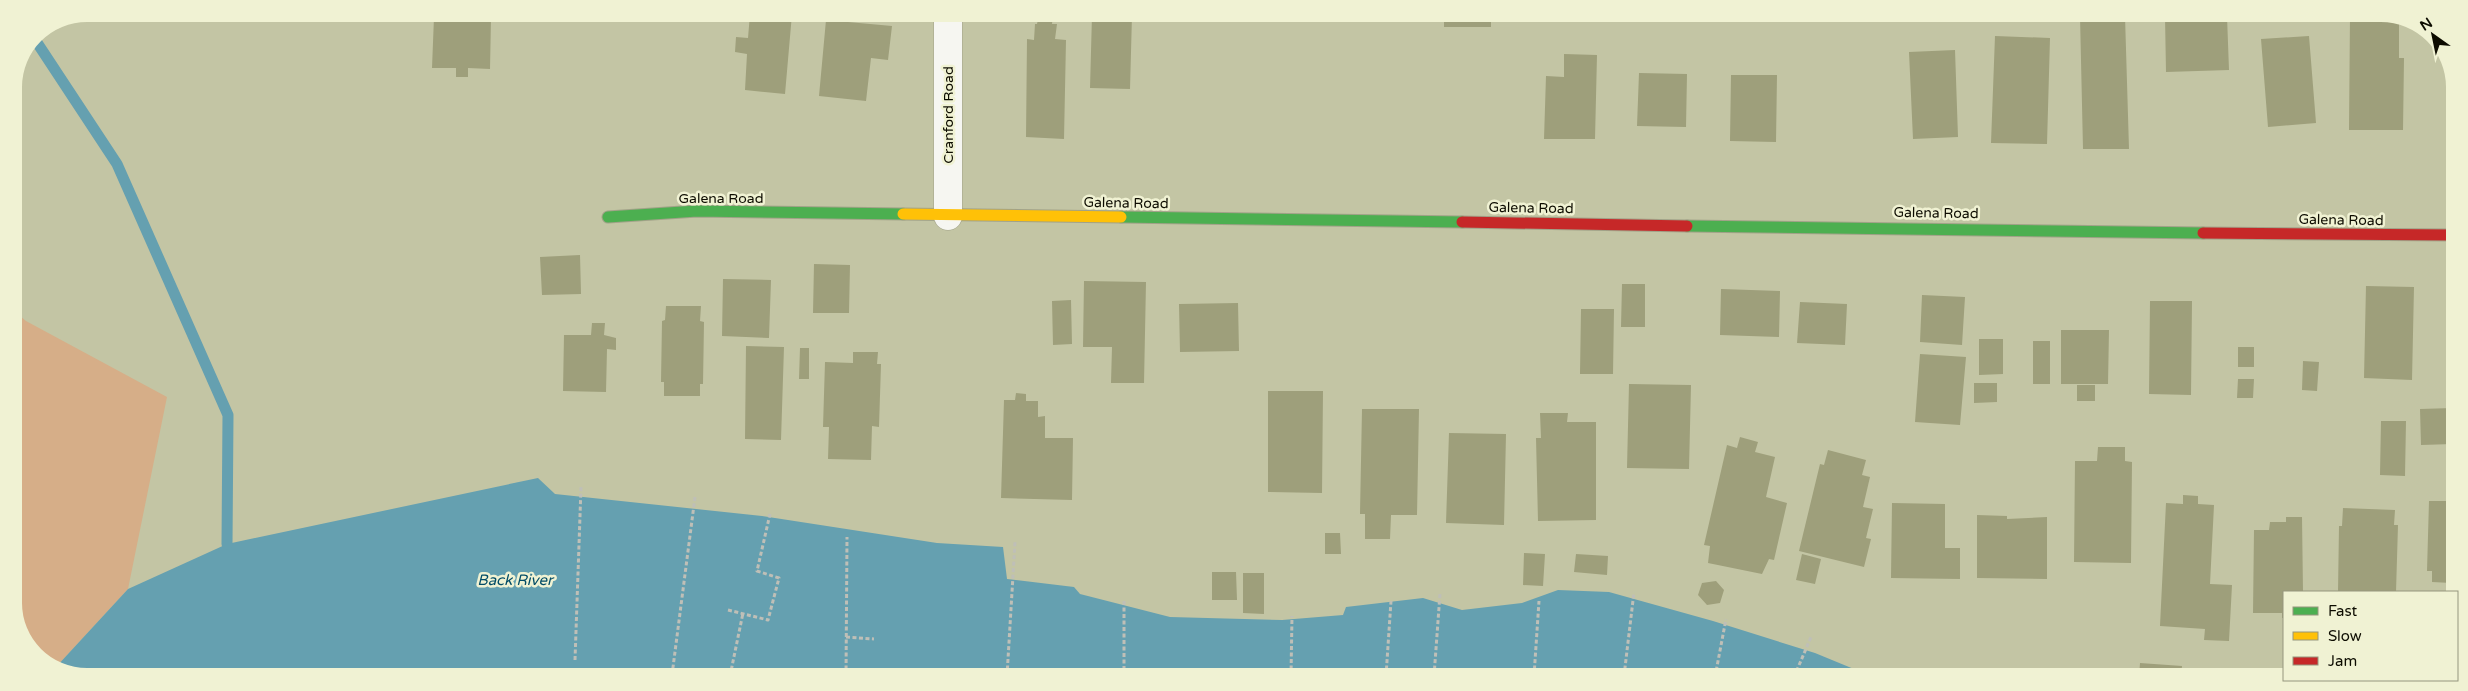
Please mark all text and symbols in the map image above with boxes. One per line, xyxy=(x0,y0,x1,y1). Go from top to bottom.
north arrow xyxy=(2408,10,2458,60)
text: N xyxy=(2417,14,2436,35)
street label: Cranford Road xyxy=(940,66,957,164)
street label: Galena Road xyxy=(678,190,764,207)
street label: Galena Road xyxy=(1083,194,1169,212)
street label: Galena Road xyxy=(1488,199,1574,217)
street label: Galena Road xyxy=(1893,204,1979,222)
street label: Galena Road xyxy=(2298,211,2384,229)
water label: Back River xyxy=(477,571,555,589)
legend xyxy=(2283,591,2458,681)
text: Fast xyxy=(2328,602,2358,620)
text: Slow xyxy=(2328,627,2362,645)
text: Jam xyxy=(2328,652,2357,670)

